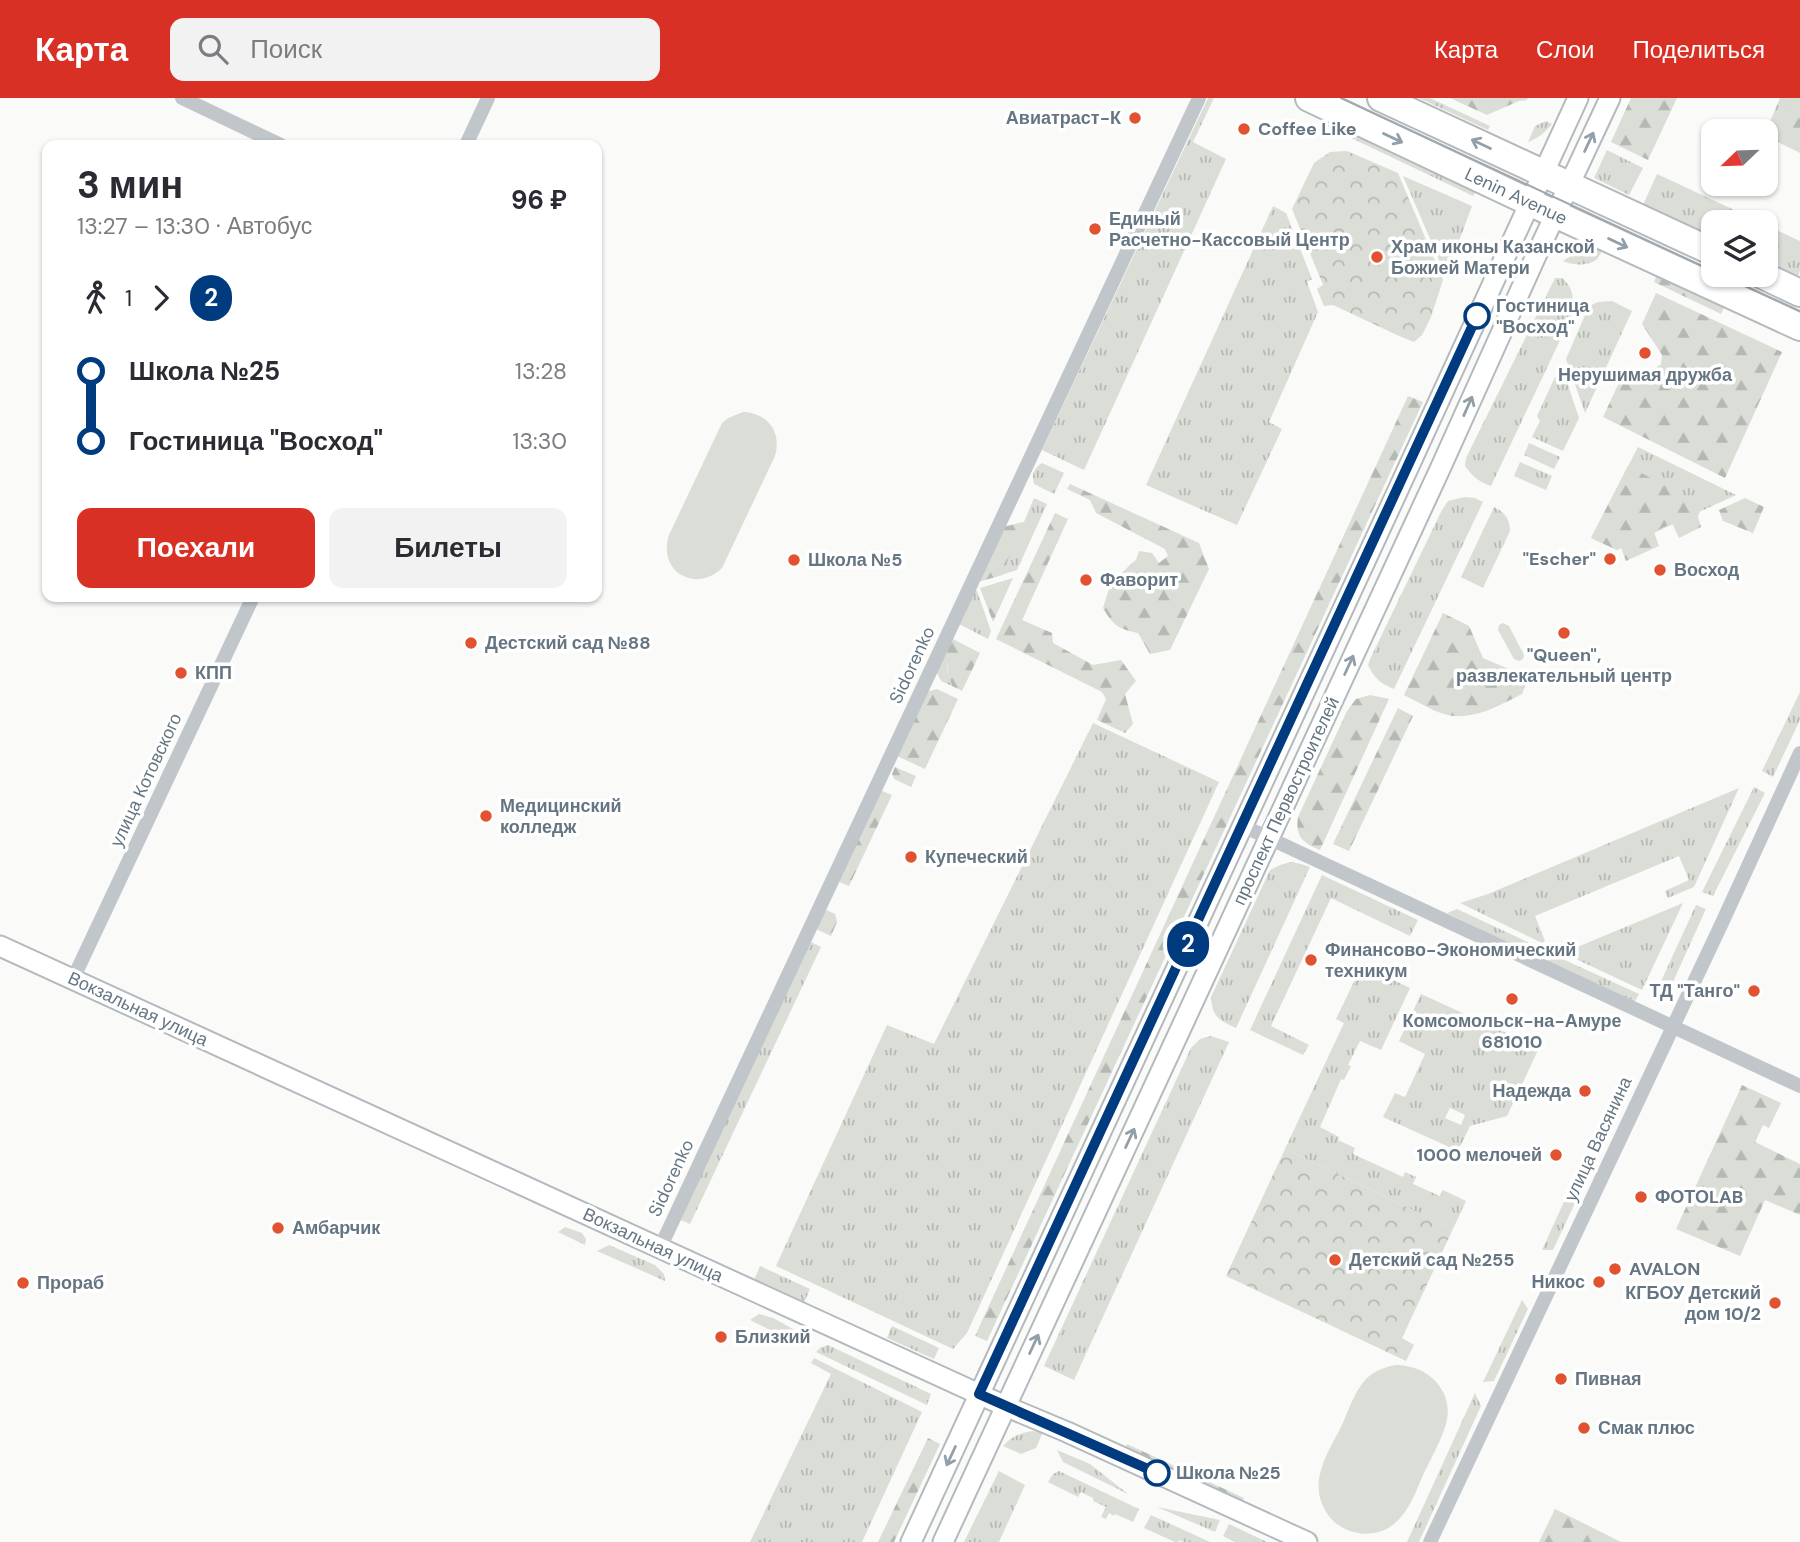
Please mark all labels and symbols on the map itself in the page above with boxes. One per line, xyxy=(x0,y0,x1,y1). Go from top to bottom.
place label: Авиатраст-К xyxy=(1006,106,1122,130)
marker: Авиатраст-К xyxy=(1127,110,1143,126)
place label: Coffee Like xyxy=(1258,117,1357,141)
north arrow xyxy=(1701,119,1778,196)
marker: Coffee Like xyxy=(1236,121,1252,137)
one-way arrow xyxy=(1583,131,1596,153)
one-way arrow xyxy=(1382,132,1403,145)
one-way arrow xyxy=(1471,137,1492,150)
street label: Lenin Avenue xyxy=(1461,162,1571,230)
place label: Единый Расчетно-Кассовый Центр xyxy=(1109,207,1350,252)
marker: Единый Расчетно-Кассовый Центр xyxy=(1087,221,1103,237)
place label: Храм иконы Казанской Божией Матери xyxy=(1391,235,1595,280)
one-way arrow xyxy=(1606,237,1628,250)
marker: Храм иконы Казанской Божией Матери xyxy=(1369,249,1385,265)
place label: Гостиница "Восход" xyxy=(1496,294,1590,339)
marker: Гостиница "Восход" xyxy=(1464,303,1490,329)
marker: Нерушимая дружба xyxy=(1637,345,1653,361)
place label: Нерушимая дружба xyxy=(1558,363,1733,387)
one-way arrow xyxy=(1462,396,1475,417)
place label: "Escher" xyxy=(1522,547,1596,571)
place label: Школа №5 xyxy=(808,548,902,572)
marker: "Escher" xyxy=(1602,551,1618,567)
marker: Школа №5 xyxy=(786,552,802,568)
place label: Восход xyxy=(1674,558,1740,582)
marker: Восход xyxy=(1652,562,1668,578)
place label: Фаворит xyxy=(1100,568,1178,592)
marker: Фаворит xyxy=(1078,572,1094,588)
street label: Sidorenko xyxy=(884,622,940,708)
marker: "Queen", развлекательный центр xyxy=(1556,625,1572,641)
place label: Дестский сад №88 xyxy=(485,631,651,655)
marker: Дестский сад №88 xyxy=(463,635,479,651)
place label: "Queen", развлекательный центр xyxy=(1456,643,1672,688)
one-way arrow xyxy=(1343,655,1357,676)
place label: КПП xyxy=(195,661,232,685)
marker: КПП xyxy=(173,665,189,681)
street label: проспект Первостроителей xyxy=(1227,693,1345,909)
street label: улица Котовского xyxy=(104,709,188,851)
place label: Медицинский колледж xyxy=(500,794,622,839)
marker: Медицинский колледж xyxy=(478,808,494,824)
place label: Купеческий xyxy=(925,845,1028,869)
marker: Купеческий xyxy=(903,849,919,865)
line badge: 2 xyxy=(1165,921,1211,967)
place label: Финансово-Экономический техникум xyxy=(1325,938,1576,983)
marker: Финансово-Экономический техникум xyxy=(1303,952,1319,968)
street label: Вокзальная улица xyxy=(64,966,213,1052)
place label: ТД "Танго" xyxy=(1650,979,1740,1003)
marker: ТД "Танго" xyxy=(1746,983,1762,999)
marker: Комсомольск-на-Амуре 681010 xyxy=(1504,991,1520,1007)
place label: Комсомольск-на-Амуре 681010 xyxy=(1402,1009,1622,1054)
street label: улица Васянина xyxy=(1559,1072,1638,1205)
place label: Надежда xyxy=(1493,1079,1572,1103)
marker: Надежда xyxy=(1577,1083,1593,1099)
one-way arrow xyxy=(1124,1128,1137,1149)
street label: Sidorenko xyxy=(643,1135,699,1221)
place label: 1000 мелочей xyxy=(1417,1143,1542,1167)
marker: 1000 мелочей xyxy=(1548,1147,1564,1163)
place label: ФОТОLAB xyxy=(1655,1185,1743,1209)
marker: ФОТОLAB xyxy=(1633,1189,1649,1205)
street label: Вокзальная улица xyxy=(579,1202,728,1288)
place label: Амбарчик xyxy=(292,1216,381,1240)
marker: Амбарчик xyxy=(270,1220,286,1236)
place label: Детский сад №255 xyxy=(1349,1248,1515,1272)
marker: Детский сад №255 xyxy=(1327,1252,1343,1268)
place label: AVALON xyxy=(1629,1257,1700,1281)
marker: AVALON xyxy=(1607,1261,1623,1277)
place label: Никос xyxy=(1531,1270,1585,1294)
place label: Прораб xyxy=(37,1271,104,1295)
marker: Никос xyxy=(1591,1274,1607,1290)
marker: Прораб xyxy=(15,1275,31,1291)
place label: КГБОУ Детский дом 10/2 xyxy=(1625,1281,1761,1326)
marker: КГБОУ Детский дом 10/2 xyxy=(1767,1295,1783,1311)
place label: Близкий xyxy=(735,1325,811,1349)
marker: Близкий xyxy=(713,1329,729,1345)
one-way arrow xyxy=(1028,1334,1042,1355)
place label: Пивная xyxy=(1575,1367,1641,1391)
marker: Пивная xyxy=(1553,1371,1569,1387)
place label: Смак плюс xyxy=(1598,1416,1695,1440)
marker: Смак плюс xyxy=(1576,1420,1592,1436)
one-way arrow xyxy=(943,1445,957,1466)
marker: Школа №25 xyxy=(1144,1460,1170,1486)
place label: Школа №25 xyxy=(1176,1461,1281,1485)

